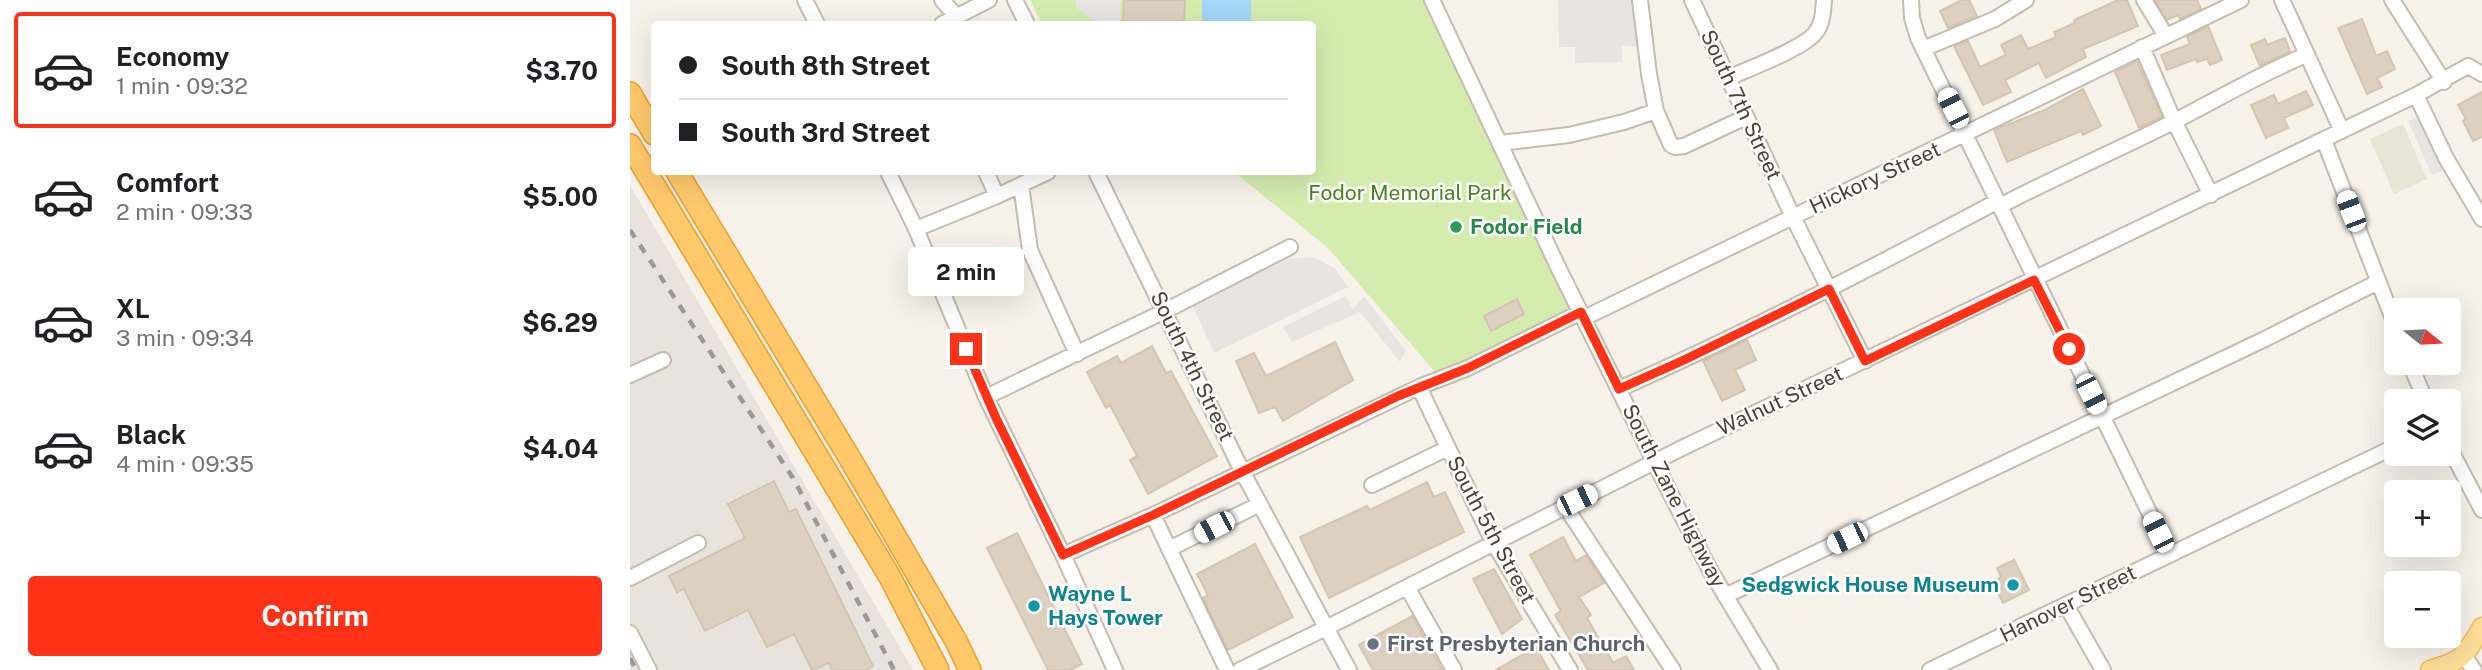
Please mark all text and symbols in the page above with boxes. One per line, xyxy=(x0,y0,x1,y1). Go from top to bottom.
street label: South 7th Street xyxy=(1696,26,1787,184)
icon: car xyxy=(32,39,95,102)
text: Economy xyxy=(116,41,229,72)
text: South 8th Street xyxy=(721,50,930,81)
text: $3.70 xyxy=(525,55,598,86)
text: 1 min · 09:32 xyxy=(116,72,248,99)
car xyxy=(1935,85,1972,131)
text: South 3rd Street xyxy=(721,117,930,148)
street label: Hickory Street xyxy=(1805,136,1944,219)
icon: car xyxy=(32,165,95,228)
text: Comfort xyxy=(116,167,219,198)
park label: Fodor Memorial Park xyxy=(1308,180,1512,205)
text: $5.00 xyxy=(522,181,598,212)
car xyxy=(2334,188,2369,234)
text: 2 min · 09:33 xyxy=(116,198,253,225)
place label: Fodor Field xyxy=(1470,214,1582,239)
marker: Fodor Field xyxy=(1448,219,1464,235)
callout: 2 min xyxy=(908,247,1024,296)
text: 2 min xyxy=(936,258,996,285)
street label: South 4th Street xyxy=(1145,287,1239,445)
icon: car xyxy=(32,291,95,354)
text: XL xyxy=(116,293,150,324)
north arrow xyxy=(2384,298,2460,374)
map controls xyxy=(2384,298,2461,648)
text: $6.29 xyxy=(522,307,598,338)
text: 3 min · 09:34 xyxy=(116,324,254,351)
route end xyxy=(950,333,982,365)
route start xyxy=(2053,333,2085,365)
street label: Walnut Street xyxy=(1713,360,1847,441)
car xyxy=(2073,371,2110,417)
button: layers xyxy=(2384,389,2461,466)
street label: South Zane Highway xyxy=(1617,400,1731,592)
icon: car xyxy=(32,417,95,480)
text: Black xyxy=(116,419,186,450)
text: $4.04 xyxy=(523,433,598,464)
text: 4 min · 09:35 xyxy=(116,450,254,477)
street label: South 5th Street xyxy=(1442,452,1541,608)
button: + xyxy=(2384,480,2461,557)
car xyxy=(1554,481,1601,519)
car xyxy=(1191,508,1238,546)
car xyxy=(2140,509,2177,555)
car xyxy=(1824,519,1871,557)
street label: Hanover Street xyxy=(1996,560,2140,647)
button: − xyxy=(2384,571,2461,648)
place label: Sedgwick House Museum xyxy=(1741,572,1999,597)
button: Confirm xyxy=(28,576,602,656)
marker: Sedgwick House Museum xyxy=(2005,577,2021,593)
place label: Wayne L Hays Tower xyxy=(1048,581,1163,630)
marker: Wayne L Hays Tower xyxy=(1026,598,1042,614)
place label: First Presbyterian Church xyxy=(1387,631,1645,656)
marker: First Presbyterian Church xyxy=(1365,636,1381,652)

